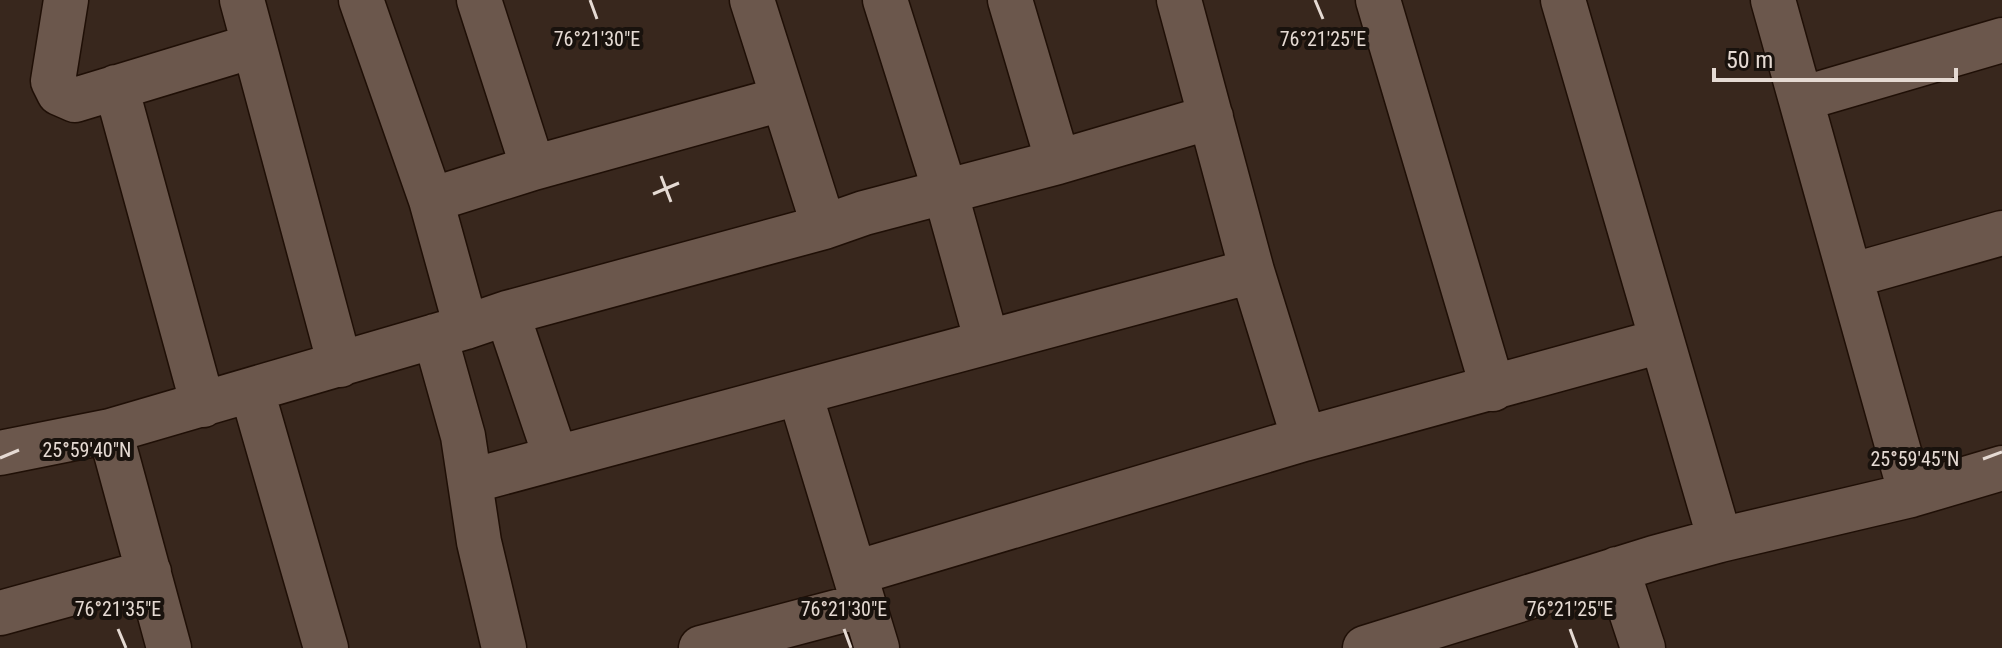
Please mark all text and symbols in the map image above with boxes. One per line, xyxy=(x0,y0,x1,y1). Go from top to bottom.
text: 76°21'30"E xyxy=(554,27,640,51)
text: 76°21'25"E xyxy=(1280,27,1366,51)
scale bar xyxy=(1714,32,1956,82)
text: 50 m xyxy=(1726,46,1773,74)
text: 25°59'40"N xyxy=(42,438,132,462)
text: 25°59'45"N xyxy=(1870,447,1960,471)
text: 76°21'35"E xyxy=(75,597,161,621)
text: 76°21'30"E xyxy=(801,597,887,621)
text: 76°21'25"E xyxy=(1527,597,1613,621)

